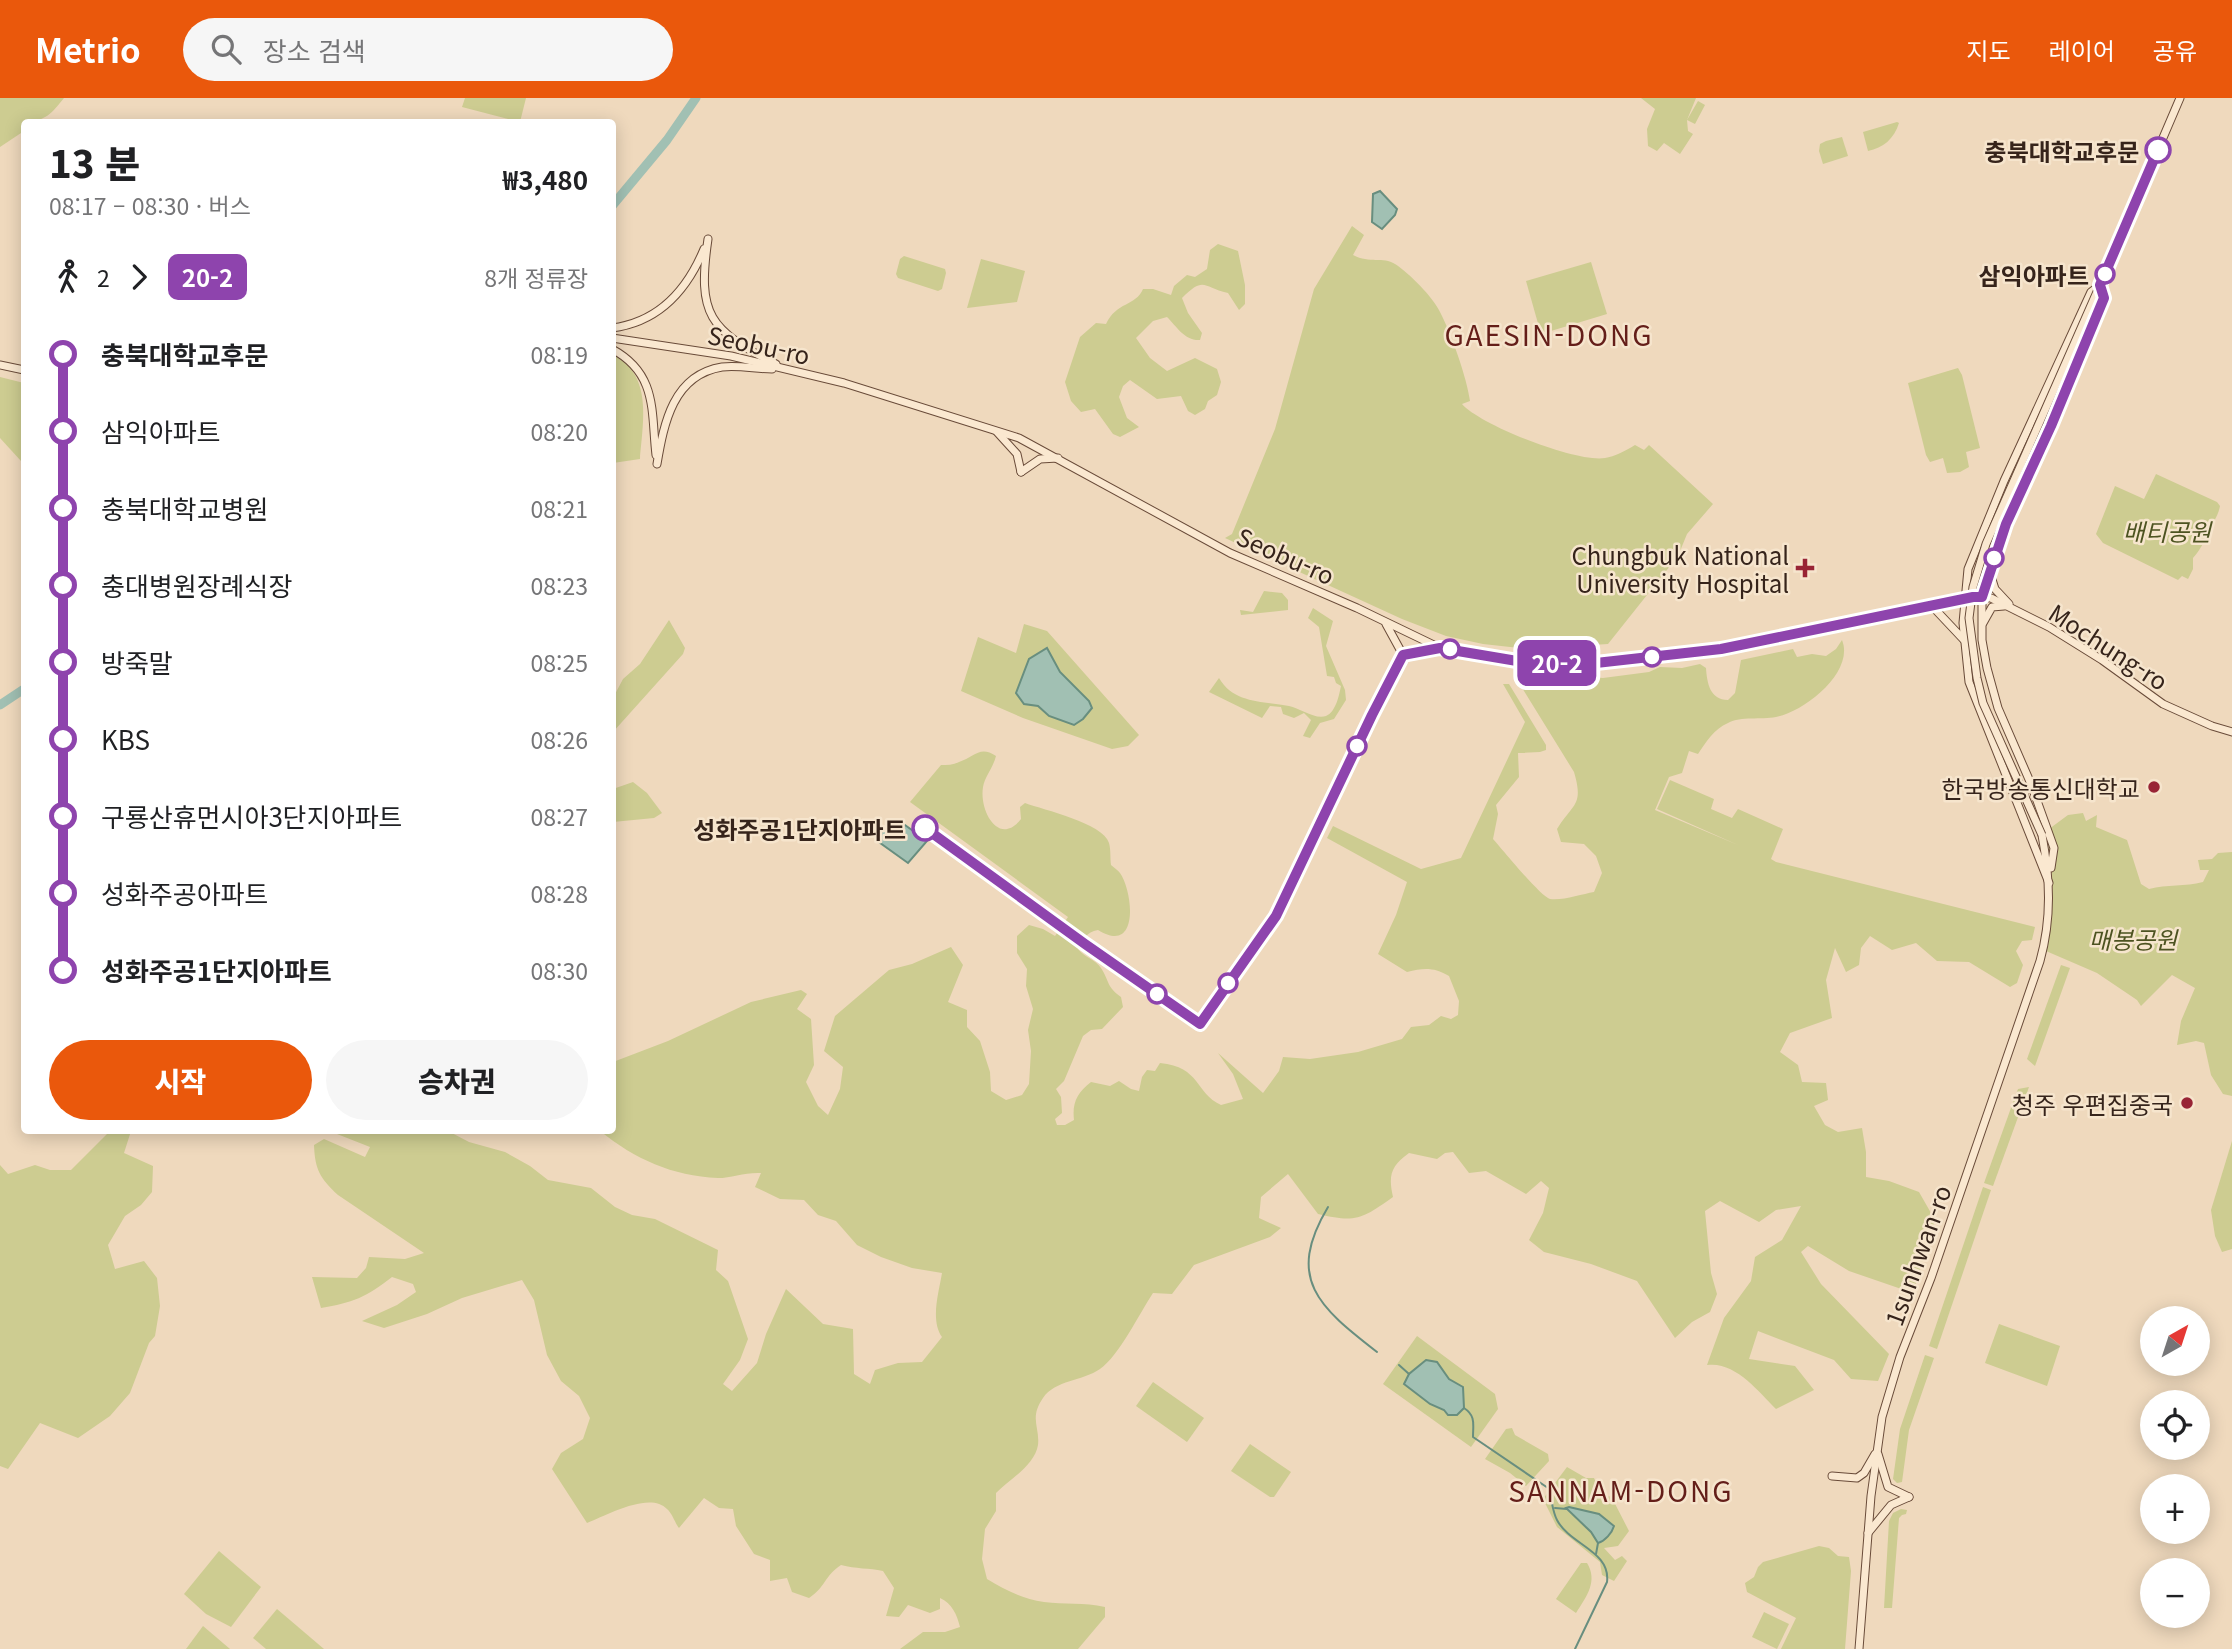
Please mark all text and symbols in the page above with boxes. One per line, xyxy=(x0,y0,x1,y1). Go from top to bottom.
search box xyxy=(183,18,673,81)
text: Metrio xyxy=(35,25,141,73)
icon: search xyxy=(207,30,245,68)
text: 장소 검색 xyxy=(263,31,366,68)
text: 지도 xyxy=(1966,32,2011,67)
text: 레이어 xyxy=(2049,32,2115,67)
text: 공유 xyxy=(2153,32,2197,67)
place label: 충북대학교후문 xyxy=(1984,133,2139,168)
text: 13 분 xyxy=(49,134,140,189)
marker: 충북대학교후문 xyxy=(2145,137,2171,163)
text: ₩3,480 xyxy=(503,160,588,197)
text: 08:17 – 08:30 · 버스 xyxy=(49,188,251,222)
place label: 삼익아파트 xyxy=(1979,257,2089,292)
icon: walk xyxy=(49,258,87,296)
icon: forward xyxy=(120,258,158,296)
text: 20-2 xyxy=(182,259,233,294)
text: 2 xyxy=(97,260,110,294)
text: 8개 정류장 xyxy=(484,260,588,294)
marker: 삼익아파트 xyxy=(2095,264,2115,284)
district label: GAESIN-DONG xyxy=(1444,314,1654,354)
street label: Seobu-ro xyxy=(705,316,813,372)
text: 충북대학교후문 xyxy=(101,335,268,372)
text: 08:19 xyxy=(531,337,588,371)
text: 삼익아파트 xyxy=(101,412,221,449)
text: 08:20 xyxy=(531,414,588,448)
text: 충북대학교병원 xyxy=(101,489,268,526)
text: 08:21 xyxy=(531,491,588,525)
park label: 배티공원 xyxy=(2123,513,2213,548)
street label: Seobu-ro xyxy=(1232,518,1340,592)
place label: Chungbuk National University Hospital xyxy=(1571,537,1789,600)
unlabelled marker xyxy=(1984,548,2004,568)
marker: Chungbuk National University Hospital xyxy=(1795,558,1815,578)
text: 충대병원장례식장 xyxy=(101,566,292,603)
text: 08:23 xyxy=(531,568,588,602)
street label: Mochung-ro xyxy=(2043,594,2175,698)
unlabelled marker xyxy=(1440,639,1460,659)
line badge: 20-2 xyxy=(1508,640,1606,686)
text: 방죽말 xyxy=(101,643,173,680)
text: 08:25 xyxy=(531,645,588,679)
text: 20-2 xyxy=(1531,645,1583,680)
unlabelled marker xyxy=(1642,647,1662,667)
text: KBS xyxy=(101,720,150,757)
text: 08:26 xyxy=(531,722,588,756)
unlabelled marker xyxy=(1347,736,1367,756)
place label: 한국방송통신대학교 xyxy=(1941,770,2140,805)
marker: 한국방송통신대학교 xyxy=(2146,779,2162,795)
text: 구룡산휴먼시아3단지아파트 xyxy=(101,797,402,834)
text: 08:27 xyxy=(531,799,588,833)
place label: 성화주공1단지아파트 xyxy=(693,811,906,846)
marker: 성화주공1단지아파트 xyxy=(912,815,938,841)
text: 성화주공아파트 xyxy=(101,874,268,911)
text: 08:28 xyxy=(531,876,588,910)
park label: 매봉공원 xyxy=(2089,921,2179,956)
text: 성화주공1단지아파트 xyxy=(101,951,332,988)
text: 08:30 xyxy=(531,953,588,987)
unlabelled marker xyxy=(1218,973,1238,993)
unlabelled marker xyxy=(1147,984,1167,1004)
button: 시작 xyxy=(49,1040,312,1120)
button: 승차권 xyxy=(326,1040,588,1120)
place label: 청주 우편집중국 xyxy=(2012,1086,2173,1121)
marker: 청주 우편집중국 xyxy=(2179,1095,2195,1111)
street label: 1sunhwan-ro xyxy=(1875,1180,1959,1330)
north arrow xyxy=(2140,1306,2210,1376)
map controls xyxy=(2140,1306,2210,1628)
button: locate xyxy=(2140,1390,2210,1460)
district label: SANNAM-DONG xyxy=(1508,1470,1734,1510)
button: + xyxy=(2140,1474,2210,1544)
button: − xyxy=(2140,1558,2210,1628)

